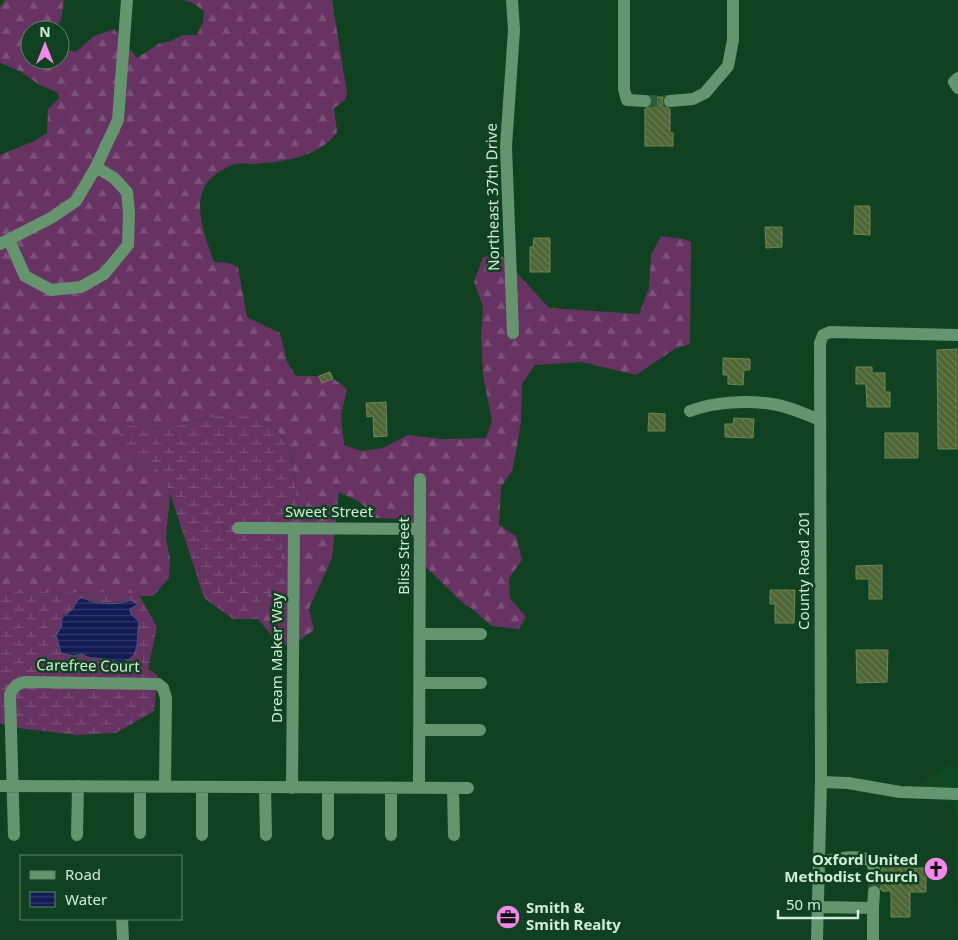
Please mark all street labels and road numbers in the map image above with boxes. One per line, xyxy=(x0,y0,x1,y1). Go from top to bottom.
street label: Northeast 37th Drive xyxy=(481,123,503,271)
street label: Sweet Street xyxy=(285,501,374,521)
street label: County Road 201 xyxy=(793,510,813,630)
street label: Bliss Street xyxy=(393,517,413,595)
street label: Dream Maker Way xyxy=(266,593,286,723)
street label: Carefree Court xyxy=(36,654,141,676)

